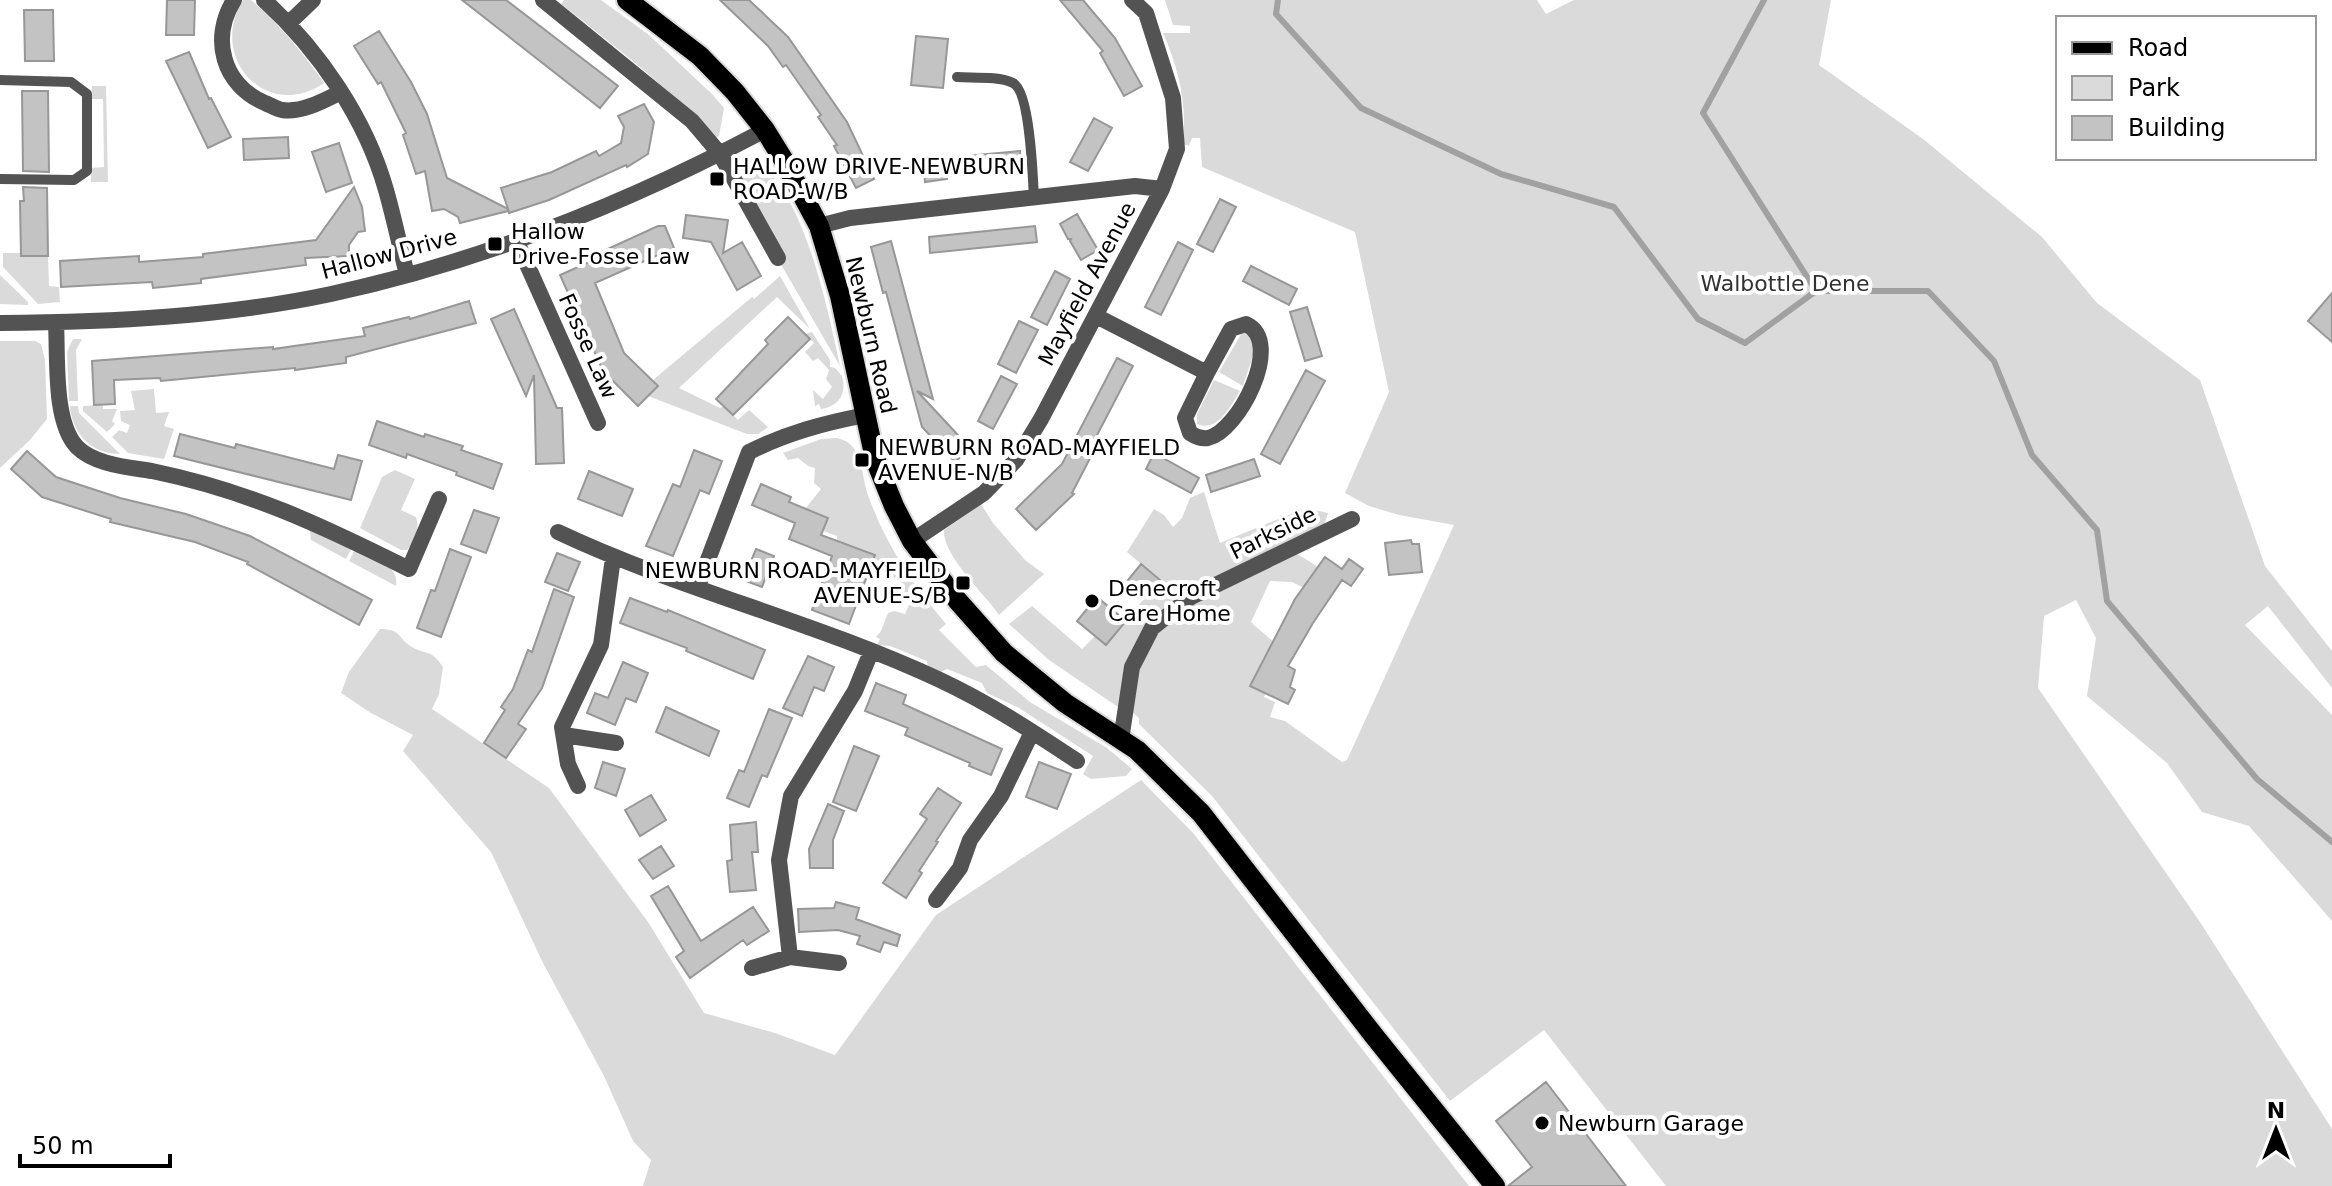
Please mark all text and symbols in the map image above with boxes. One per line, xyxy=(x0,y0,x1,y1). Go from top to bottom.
legend xyxy=(2056,16,2316,160)
text: Road xyxy=(2128,34,2188,62)
text: Park xyxy=(2128,74,2180,102)
text: Building xyxy=(2128,114,2225,142)
place label: HALLOW DRIVE-NEWBURN ROAD-W/B xyxy=(733,154,1025,204)
marker: HALLOW DRIVE-NEWBURN ROAD-W/B xyxy=(708,170,726,188)
street label: Mayfield Avenue xyxy=(1033,198,1141,370)
place label: Hallow Drive-Fosse Law xyxy=(511,219,690,269)
street label: Hallow Drive xyxy=(318,224,460,284)
marker: Hallow Drive-Fosse Law xyxy=(486,235,504,253)
street label: Newburn Road xyxy=(841,254,901,416)
park label: Walbottle Dene xyxy=(1700,271,1870,296)
street label: Fosse Law xyxy=(554,290,622,402)
place label: NEWBURN ROAD-MAYFIELD AVENUE-N/B xyxy=(878,435,1180,485)
marker: NEWBURN ROAD-MAYFIELD AVENUE-N/B xyxy=(853,451,871,469)
street label: Parkside xyxy=(1226,501,1320,565)
place label: NEWBURN ROAD-MAYFIELD AVENUE-S/B xyxy=(645,558,947,608)
marker: NEWBURN ROAD-MAYFIELD AVENUE-S/B xyxy=(954,574,972,592)
place label: Denecroft Care Home xyxy=(1108,576,1231,626)
marker: Denecroft Care Home xyxy=(1083,592,1101,610)
north arrow xyxy=(2236,1090,2316,1170)
text: N xyxy=(2267,1098,2285,1123)
place label: Newburn Garage xyxy=(1558,1111,1744,1136)
marker: Newburn Garage xyxy=(1533,1114,1551,1132)
scale bar xyxy=(20,1118,170,1168)
text: 50 m xyxy=(32,1132,94,1160)

